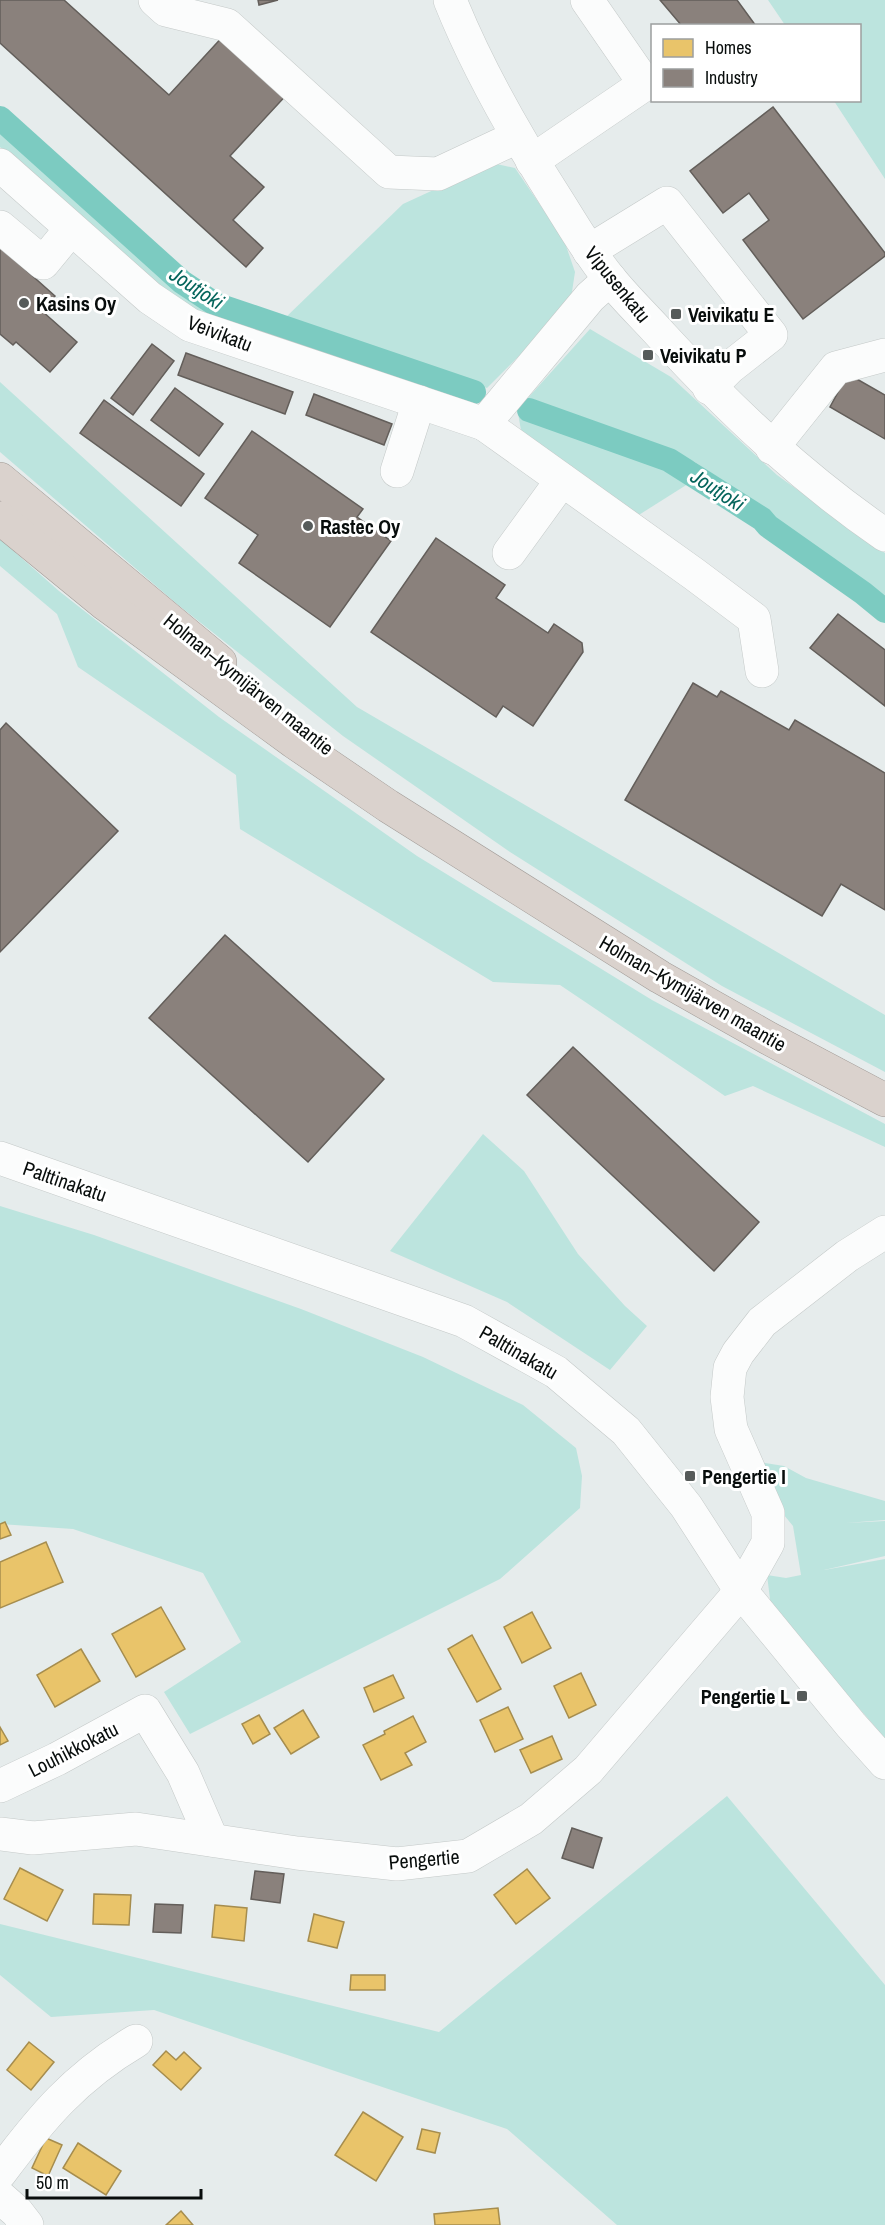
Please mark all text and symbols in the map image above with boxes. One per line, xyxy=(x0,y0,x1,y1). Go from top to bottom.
legend xyxy=(651,24,861,102)
text: Homes xyxy=(705,35,752,60)
text: Industry xyxy=(705,65,758,90)
street label: Vipusenkatu xyxy=(579,240,657,328)
water label: Joutjoki xyxy=(163,259,230,316)
place label: Kasins Oy xyxy=(36,290,117,317)
marker: Kasins Oy xyxy=(17,296,31,310)
place label: Veivikatu E xyxy=(688,301,774,328)
marker: Veivikatu E xyxy=(669,307,683,321)
street label: Veivikatu xyxy=(184,308,256,358)
place label: Veivikatu P xyxy=(660,342,746,369)
marker: Veivikatu P xyxy=(641,348,655,362)
water label: Joutjoki xyxy=(684,461,751,518)
place label: Rastec Oy xyxy=(320,513,401,540)
marker: Rastec Oy xyxy=(301,519,315,533)
street label: Holman–Kymijärven maantie xyxy=(158,607,340,761)
street label: Holman–Kymijärven maantie xyxy=(595,928,791,1058)
street label: Palttinakatu xyxy=(20,1154,110,1208)
street label: Palttinakatu xyxy=(475,1319,563,1385)
place label: Pengertie I xyxy=(702,1463,786,1490)
marker: Pengertie I xyxy=(683,1469,697,1483)
place label: Pengertie L xyxy=(701,1683,790,1710)
marker: Pengertie L xyxy=(795,1689,809,1703)
street label: Louhikkokatu xyxy=(23,1715,123,1783)
street label: Pengertie xyxy=(387,1842,461,1876)
scale bar xyxy=(27,2162,201,2200)
text: 50 m xyxy=(36,2170,69,2195)

